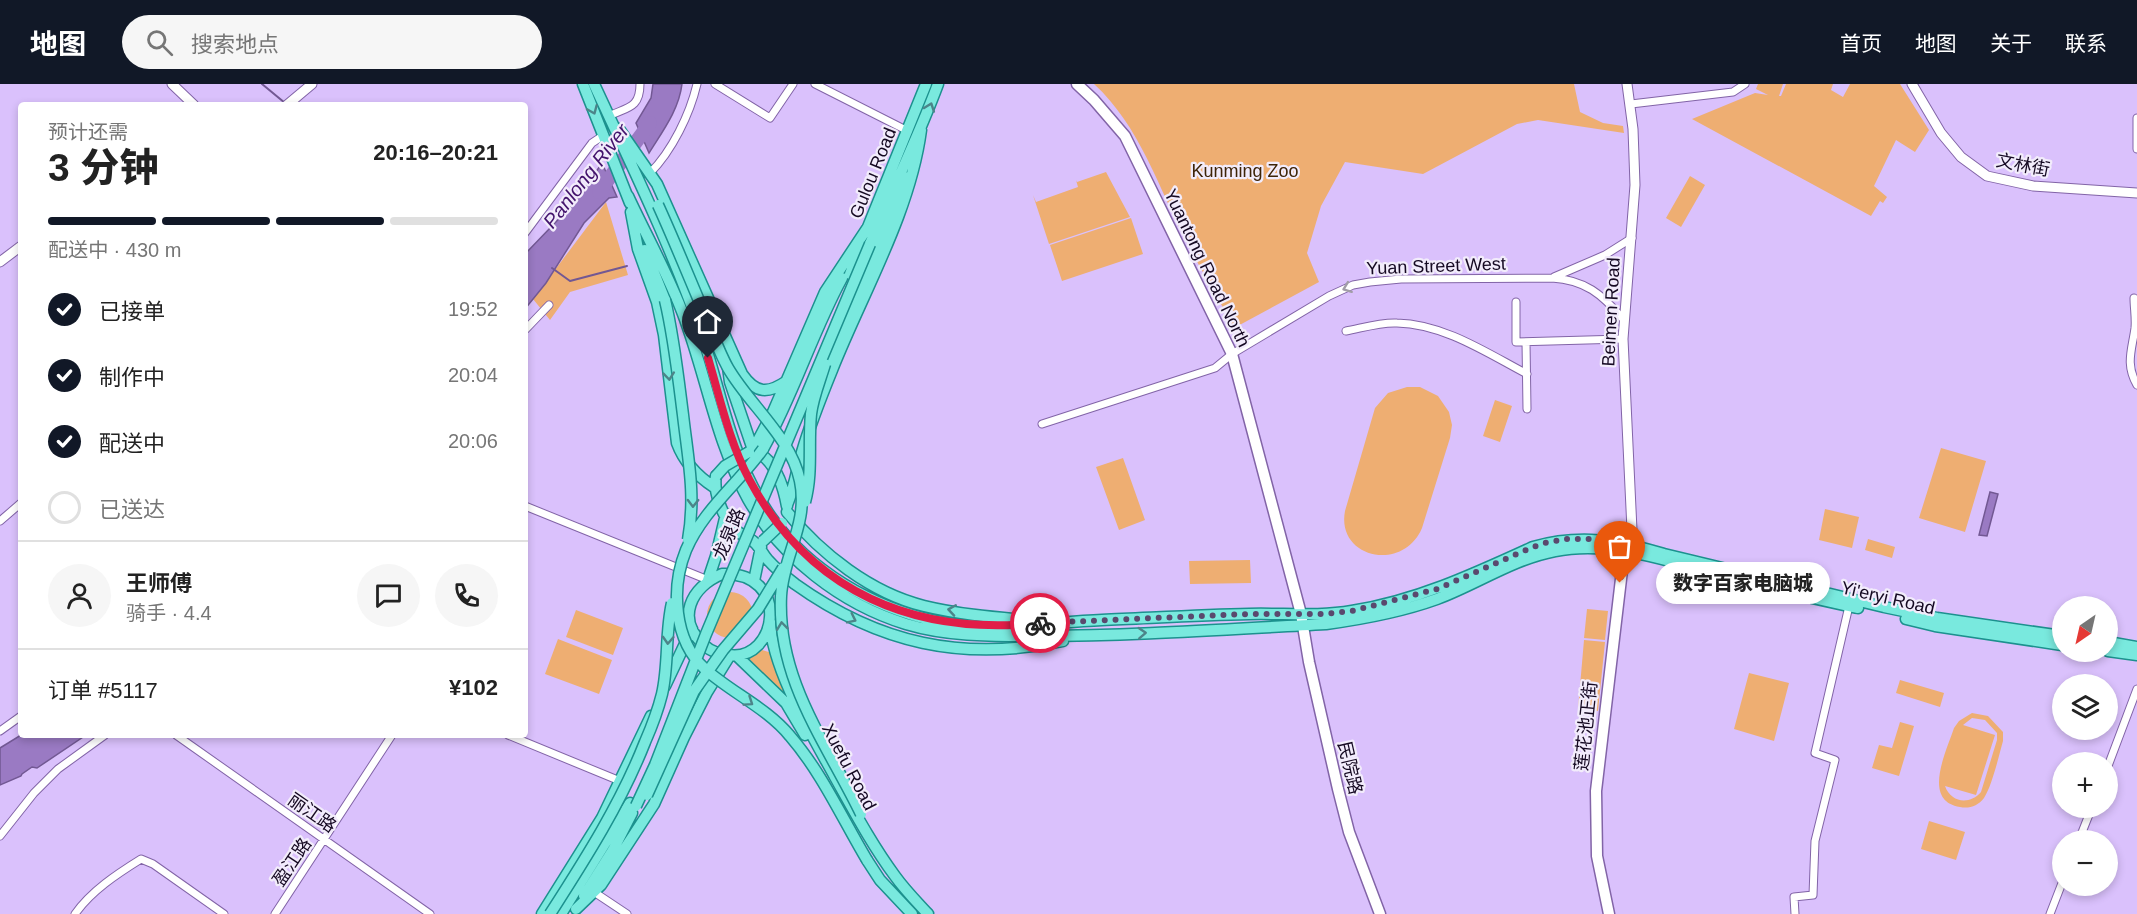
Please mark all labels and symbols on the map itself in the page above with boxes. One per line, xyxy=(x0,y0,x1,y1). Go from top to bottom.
one-way arrow xyxy=(922,102,935,113)
one-way arrow xyxy=(586,103,598,114)
water label: Panlong River xyxy=(539,119,634,232)
street label: Gulou Road xyxy=(846,125,900,221)
street label: 文林街 xyxy=(1995,150,2051,180)
park label: Kunming Zoo xyxy=(1191,161,1299,181)
street label: Yuantong Road North xyxy=(1160,186,1254,350)
street label: Yuan Street West xyxy=(1366,254,1506,278)
street label: Beimen Road xyxy=(1598,257,1624,367)
one-way arrow xyxy=(1343,281,1354,293)
pin xyxy=(682,296,733,358)
one-way arrow xyxy=(662,371,674,380)
one-way arrow xyxy=(686,498,699,507)
street label: 龙泉路 xyxy=(709,505,749,563)
pin xyxy=(1594,521,1645,583)
callout: 数字百家电脑城 xyxy=(1656,562,1830,604)
street label: Yi'eryi Road xyxy=(1839,577,1937,619)
courier xyxy=(1010,593,1070,653)
north arrow xyxy=(2052,596,2118,662)
one-way arrow xyxy=(947,605,956,617)
one-way arrow xyxy=(846,611,857,623)
one-way arrow xyxy=(776,622,789,631)
one-way arrow xyxy=(1138,627,1147,640)
one-way arrow xyxy=(661,635,674,644)
street label: 莲花池正街 xyxy=(1571,680,1601,772)
one-way arrow xyxy=(743,694,754,705)
street label: Xuefu Road xyxy=(818,720,880,814)
street label: 民院路 xyxy=(1334,739,1366,797)
street label: 丽江路 xyxy=(284,789,340,837)
street label: 盈江路 xyxy=(269,834,315,890)

